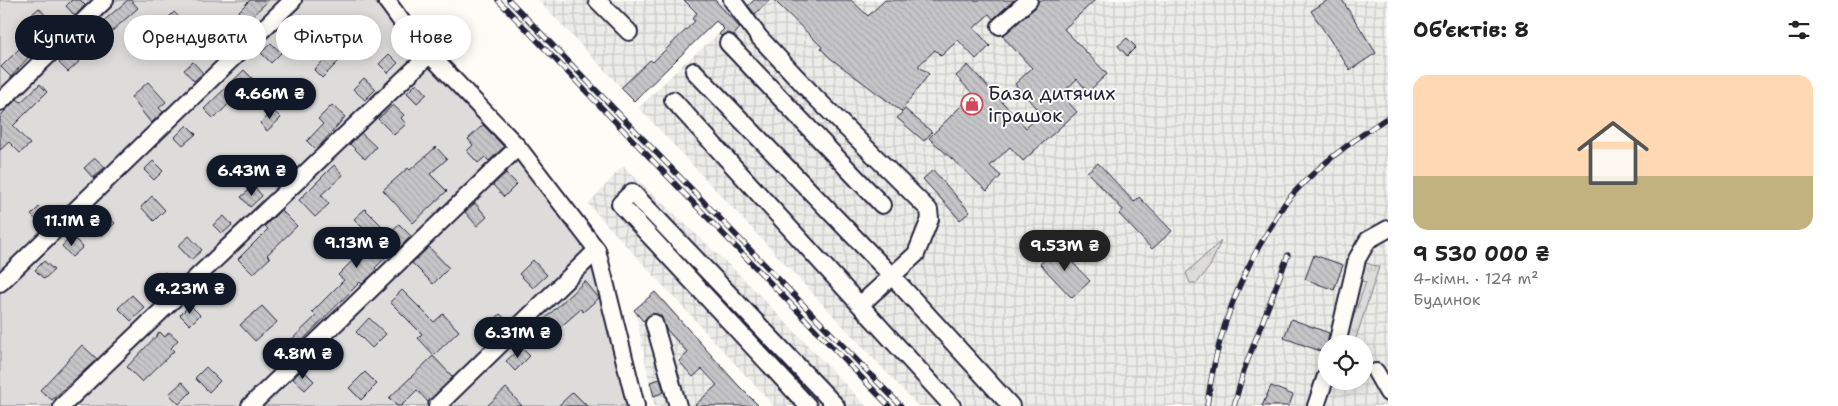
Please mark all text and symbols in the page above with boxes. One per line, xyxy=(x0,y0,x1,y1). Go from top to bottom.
chip: Купити xyxy=(15,15,114,60)
chip: Орендувати xyxy=(124,15,266,60)
chip: Фільтри xyxy=(276,15,381,60)
chip: Нове xyxy=(391,15,471,60)
text: Об’єктів: 8 xyxy=(1413,16,1529,44)
icon: filters xyxy=(1785,16,1813,44)
pin: 4.66M ₴ xyxy=(224,78,316,120)
place label: База дитячих іграшок xyxy=(988,81,1115,128)
text: 4.66M ₴ xyxy=(235,83,305,104)
shop icon: База дитячих іграшок xyxy=(960,92,984,116)
icon: home xyxy=(1568,108,1658,198)
pin: 6.43M ₴ xyxy=(206,154,298,197)
text: 6.43M ₴ xyxy=(218,160,286,181)
pin: 11.1M ₴ xyxy=(26,204,118,247)
text: 11.1M ₴ xyxy=(44,210,100,231)
pin: 9.13M ₴ xyxy=(311,226,403,269)
pin: 9.53M ₴ xyxy=(1019,230,1111,272)
text: 9.13M ₴ xyxy=(324,232,390,253)
text: 9.53M ₴ xyxy=(1030,235,1100,256)
text: 9 530 000 ₴ xyxy=(1413,240,1550,268)
text: 4-кімн. · 124 m² xyxy=(1413,268,1539,289)
pin: 4.23M ₴ xyxy=(144,272,236,315)
text: 4.23M ₴ xyxy=(155,278,225,299)
text: Будинок xyxy=(1413,289,1481,310)
pin: 6.31M ₴ xyxy=(472,316,564,359)
text: 6.31M ₴ xyxy=(485,322,551,343)
map controls xyxy=(1318,335,1373,390)
button: locate xyxy=(1318,335,1373,390)
pin: 4.8M ₴ xyxy=(262,338,344,380)
text: 4.8M ₴ xyxy=(274,343,332,364)

